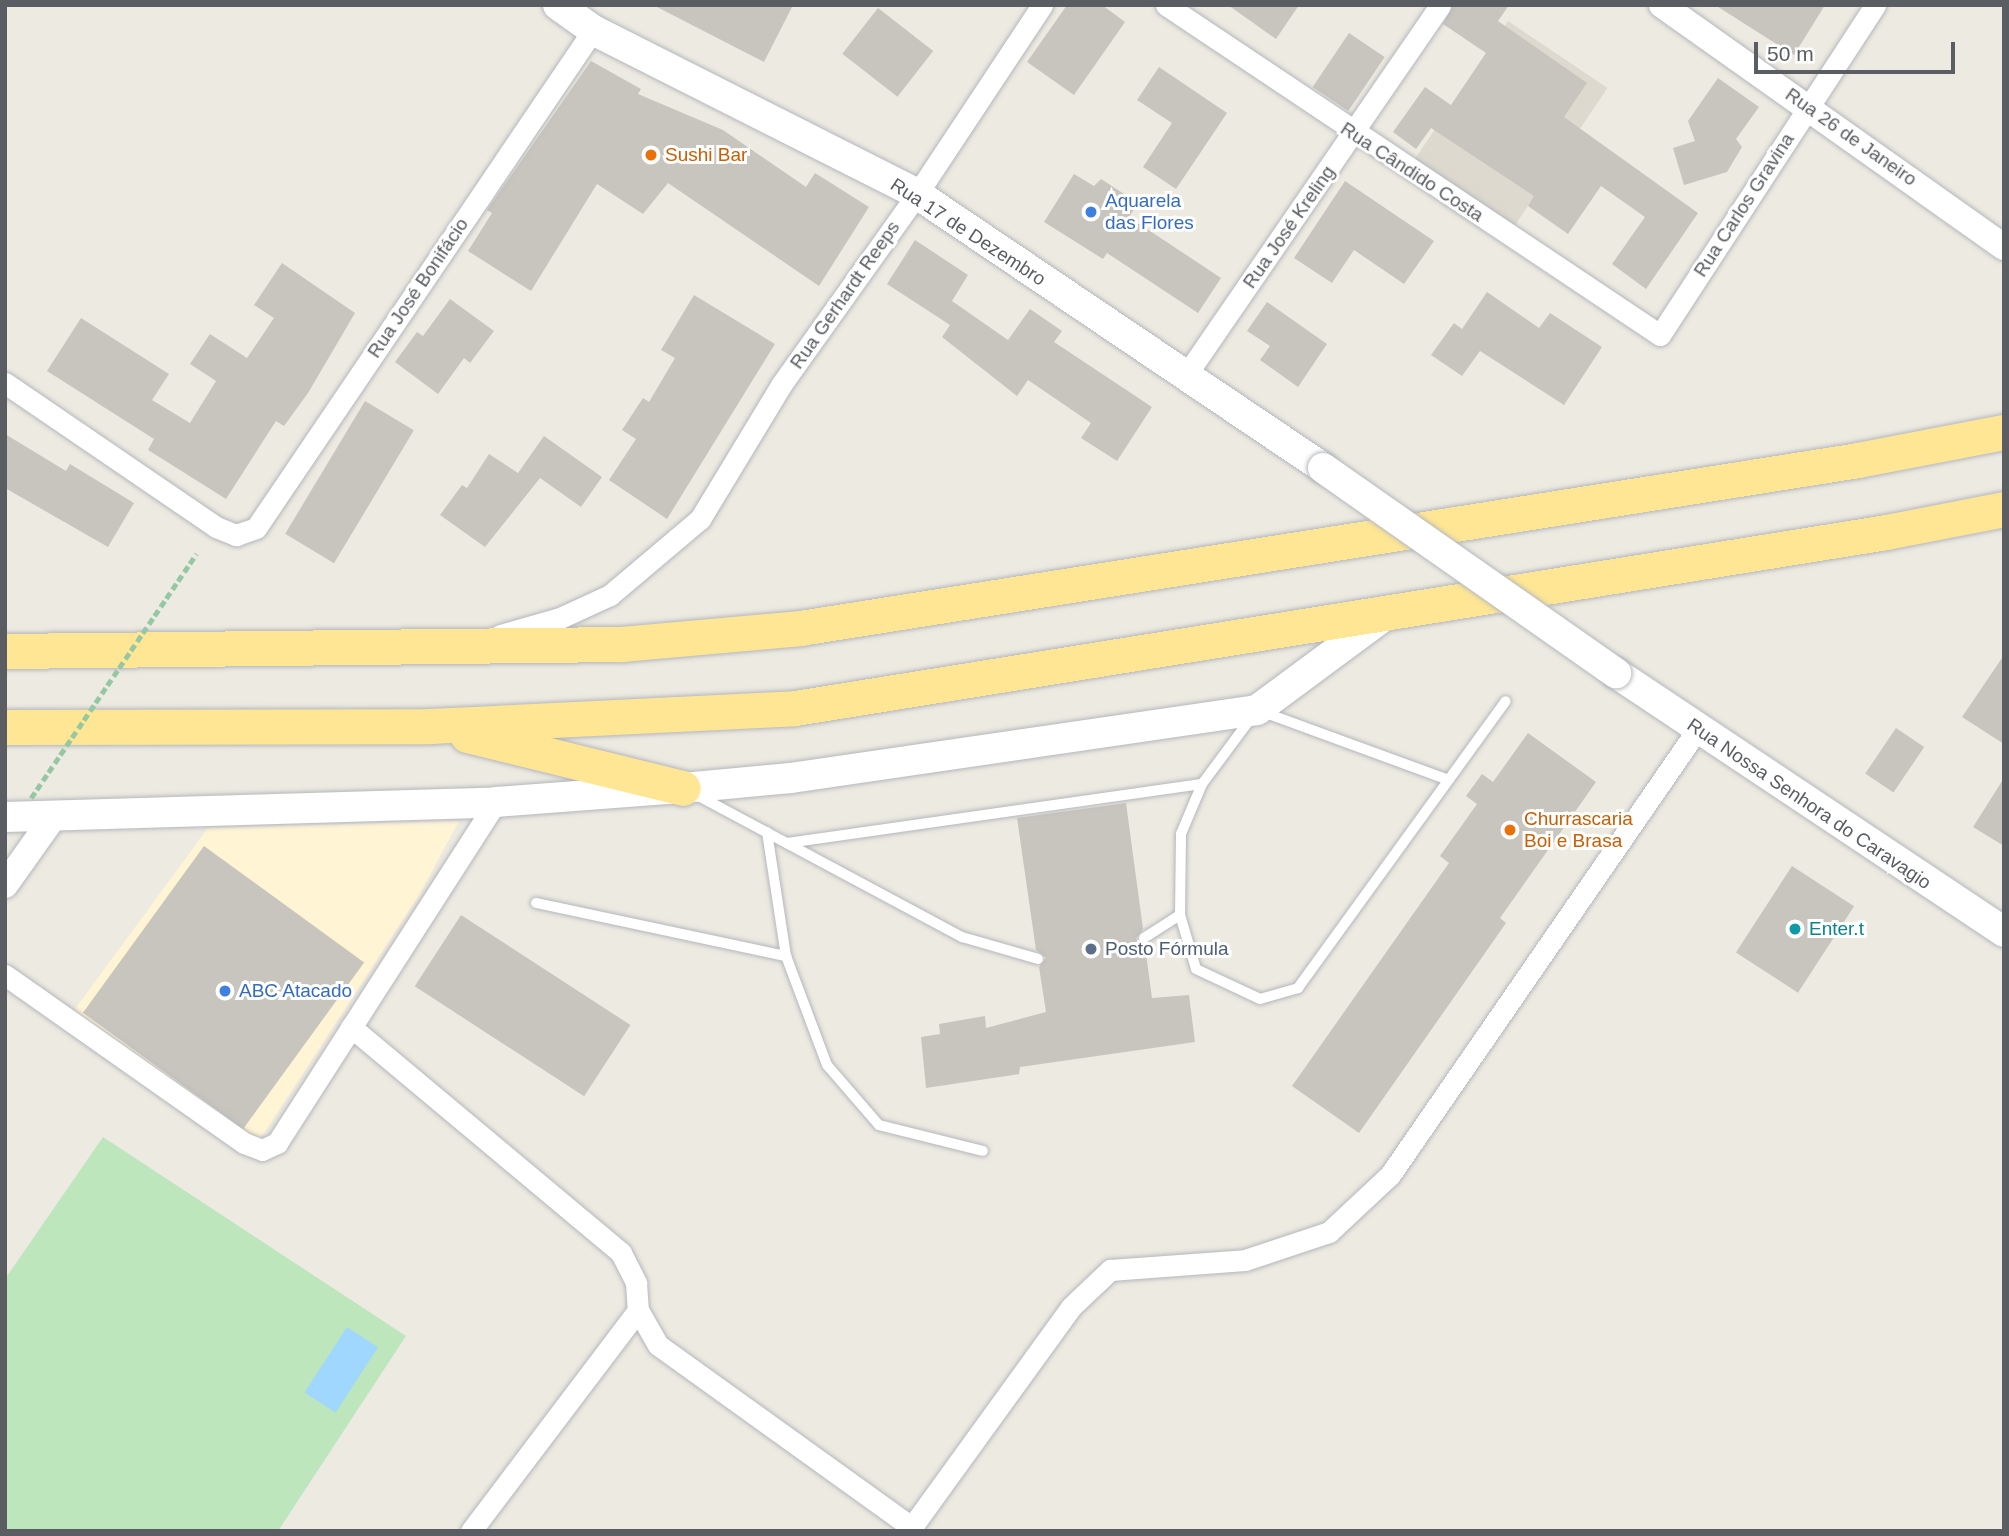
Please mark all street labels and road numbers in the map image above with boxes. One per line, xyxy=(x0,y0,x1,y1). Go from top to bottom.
street label: Rua 26 de Janeiro xyxy=(1781,83,1921,191)
street label: Rua Cândido Costa xyxy=(1336,117,1488,227)
street label: Rua Carlos Gravina xyxy=(1689,129,1799,281)
street label: Rua José Kreling xyxy=(1238,161,1340,293)
street label: Rua 17 de Dezembro xyxy=(886,173,1050,291)
street label: Rua José Bonifácio xyxy=(363,214,473,362)
street label: Rua Gerhardt Reeps xyxy=(785,217,905,373)
street label: Rua Nossa Senhora do Caravagio xyxy=(1683,714,1935,894)

